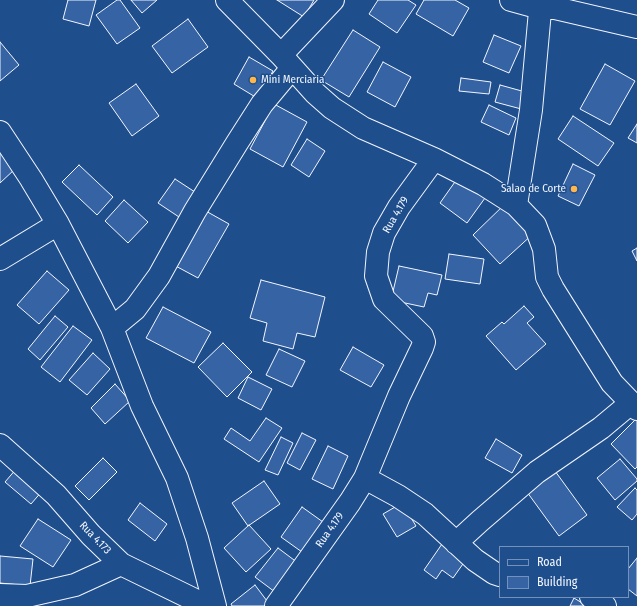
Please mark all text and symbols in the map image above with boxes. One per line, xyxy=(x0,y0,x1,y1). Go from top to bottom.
place label: Mini Merciaria xyxy=(261,73,324,87)
marker: Mini Merciaria xyxy=(248,75,258,85)
place label: Salao de Corte xyxy=(501,182,566,196)
marker: Salao de Corte xyxy=(569,184,579,194)
street label: Rua 4.179 xyxy=(380,194,412,236)
street label: Rua 4.179 xyxy=(313,510,347,550)
street label: Rua 4.173 xyxy=(76,519,114,557)
legend xyxy=(499,546,629,598)
text: Road xyxy=(537,555,562,569)
text: Building xyxy=(537,575,577,589)

